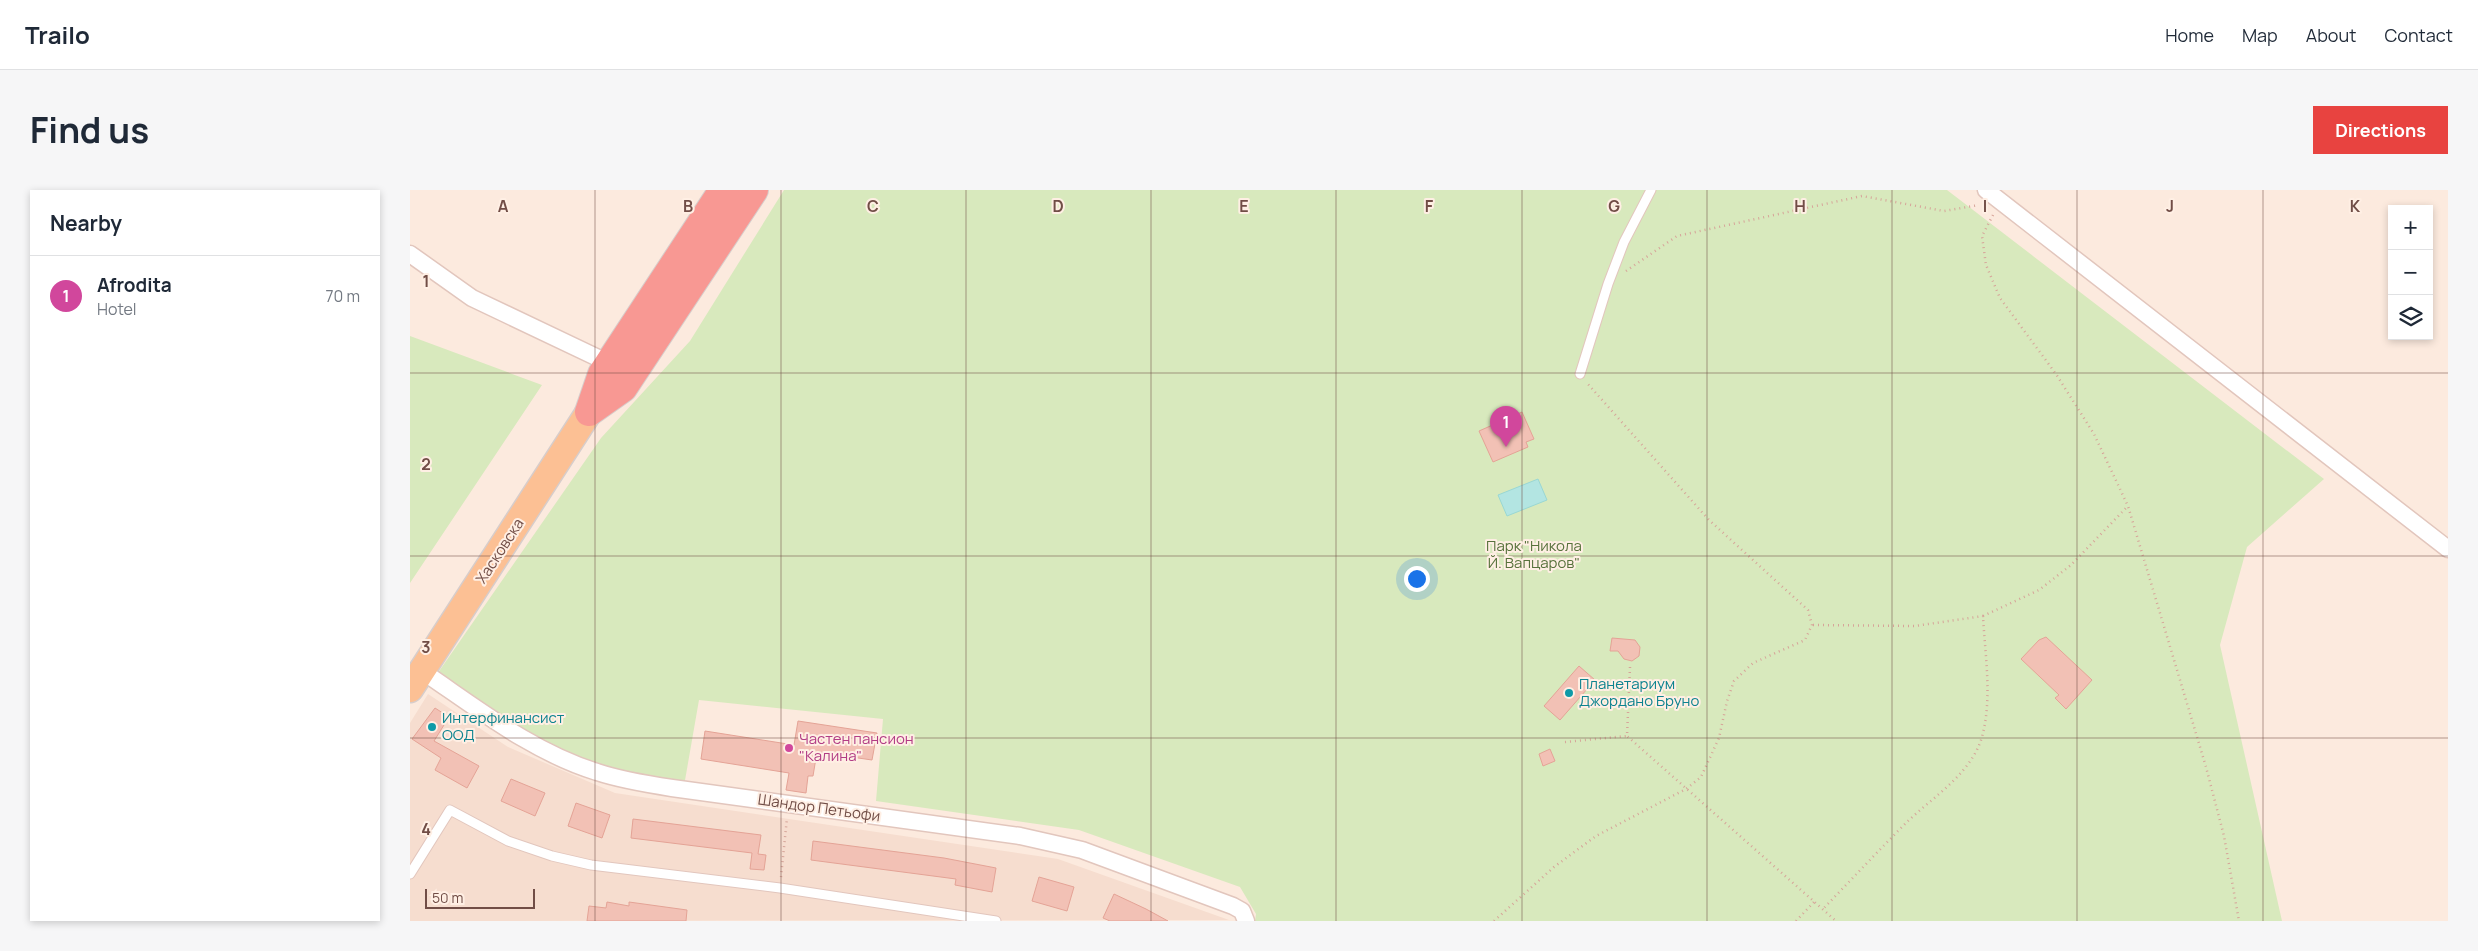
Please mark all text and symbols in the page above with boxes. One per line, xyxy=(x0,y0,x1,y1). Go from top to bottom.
text: Trailo xyxy=(25,18,90,51)
text: Home xyxy=(2165,23,2214,47)
text: Map xyxy=(2242,23,2278,47)
text: About xyxy=(2306,23,2356,47)
text: Contact xyxy=(2384,23,2453,47)
text: Find us xyxy=(30,106,149,154)
button: Directions xyxy=(2313,106,2448,154)
text: A xyxy=(498,195,509,217)
text: B xyxy=(683,195,693,217)
text: C xyxy=(867,195,879,217)
text: D xyxy=(1052,195,1064,217)
text: E xyxy=(1239,195,1249,217)
text: F xyxy=(1425,195,1434,217)
text: G xyxy=(1608,195,1620,217)
text: H xyxy=(1794,195,1806,217)
text: I xyxy=(1983,195,1987,217)
text: J xyxy=(2166,195,2174,217)
text: K xyxy=(2350,195,2361,217)
map controls xyxy=(2388,205,2433,340)
button: + xyxy=(2388,205,2433,250)
text: Nearby xyxy=(50,209,122,237)
button: − xyxy=(2388,250,2433,295)
text: 1 xyxy=(422,270,430,292)
text: Afrodita xyxy=(97,272,172,298)
text: 1 xyxy=(62,285,70,307)
text: 70 m xyxy=(325,285,360,307)
button: layers xyxy=(2388,295,2433,340)
text: Hotel xyxy=(97,298,137,320)
pin: 1 xyxy=(1490,406,1522,447)
text: 2 xyxy=(421,453,431,475)
street label: Хасковска xyxy=(471,514,529,587)
park label: Парк "Никола Й. Вапцаров" xyxy=(1486,535,1582,573)
your location xyxy=(1404,566,1430,592)
text: 3 xyxy=(421,636,431,658)
place label: Планетариум Джордано Бруно xyxy=(1579,673,1699,711)
marker: Планетариум Джордано Бруно xyxy=(1563,687,1575,699)
place label: Интерфинансист ООД xyxy=(442,707,565,745)
marker: Интерфинансист ООД xyxy=(426,721,438,733)
place label: Частен пансион "Калина" xyxy=(799,728,914,766)
marker: Частен пансион "Калина" xyxy=(783,742,795,754)
street label: Шандор Петьофи xyxy=(757,789,882,826)
text: 4 xyxy=(421,818,431,840)
scale bar xyxy=(425,886,535,909)
text: 50 m xyxy=(432,888,463,907)

